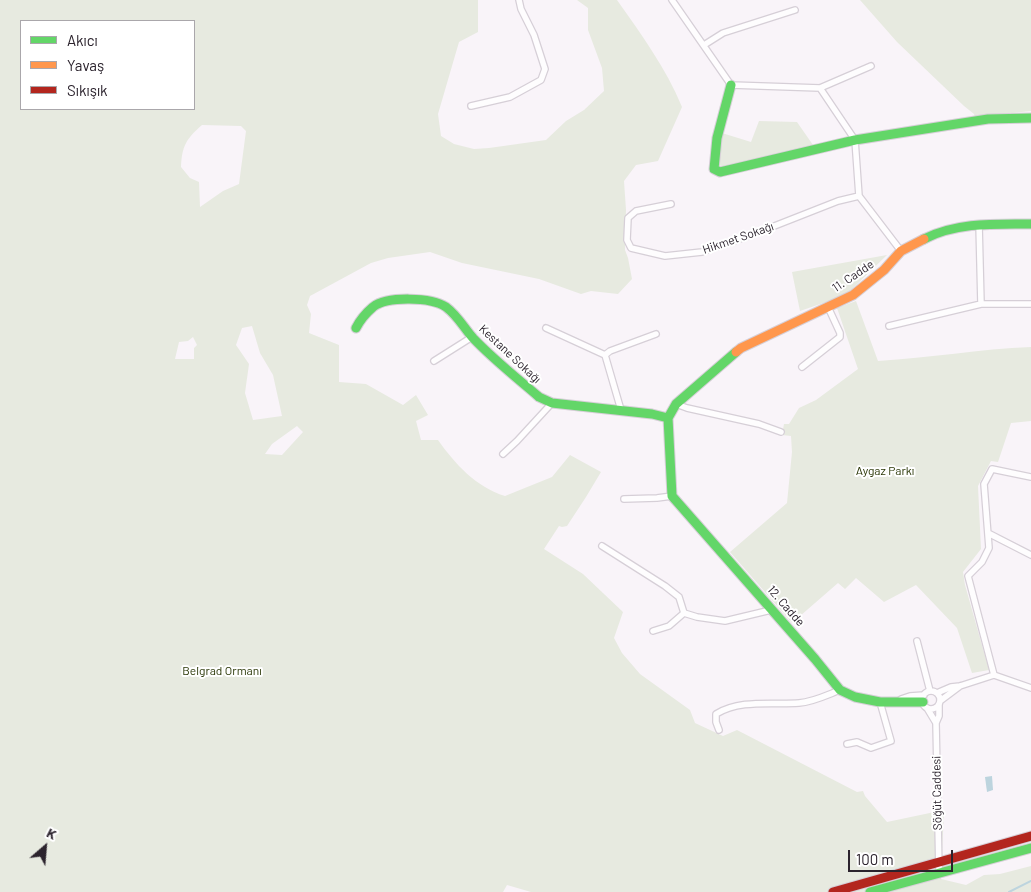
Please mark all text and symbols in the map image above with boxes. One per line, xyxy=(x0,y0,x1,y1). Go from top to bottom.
legend xyxy=(20,20,195,110)
text: Akıcı xyxy=(67,31,98,49)
text: Yavaş xyxy=(67,56,104,74)
text: Sıkışık xyxy=(67,81,108,99)
street label: Hikmet Sokağı xyxy=(700,219,776,257)
street label: 11. Cadde xyxy=(829,257,877,295)
street label: Kestane Sokağı xyxy=(476,322,544,386)
park label: Aygaz Parkı xyxy=(856,464,914,478)
street label: 12. Cadde xyxy=(764,583,808,629)
park label: Belgrad Ormanı xyxy=(182,664,262,678)
street label: Söğüt Caddesi xyxy=(929,756,945,830)
north arrow xyxy=(20,822,70,872)
text: K xyxy=(44,824,60,843)
scale bar xyxy=(851,840,956,872)
text: 100 m xyxy=(856,850,894,868)

